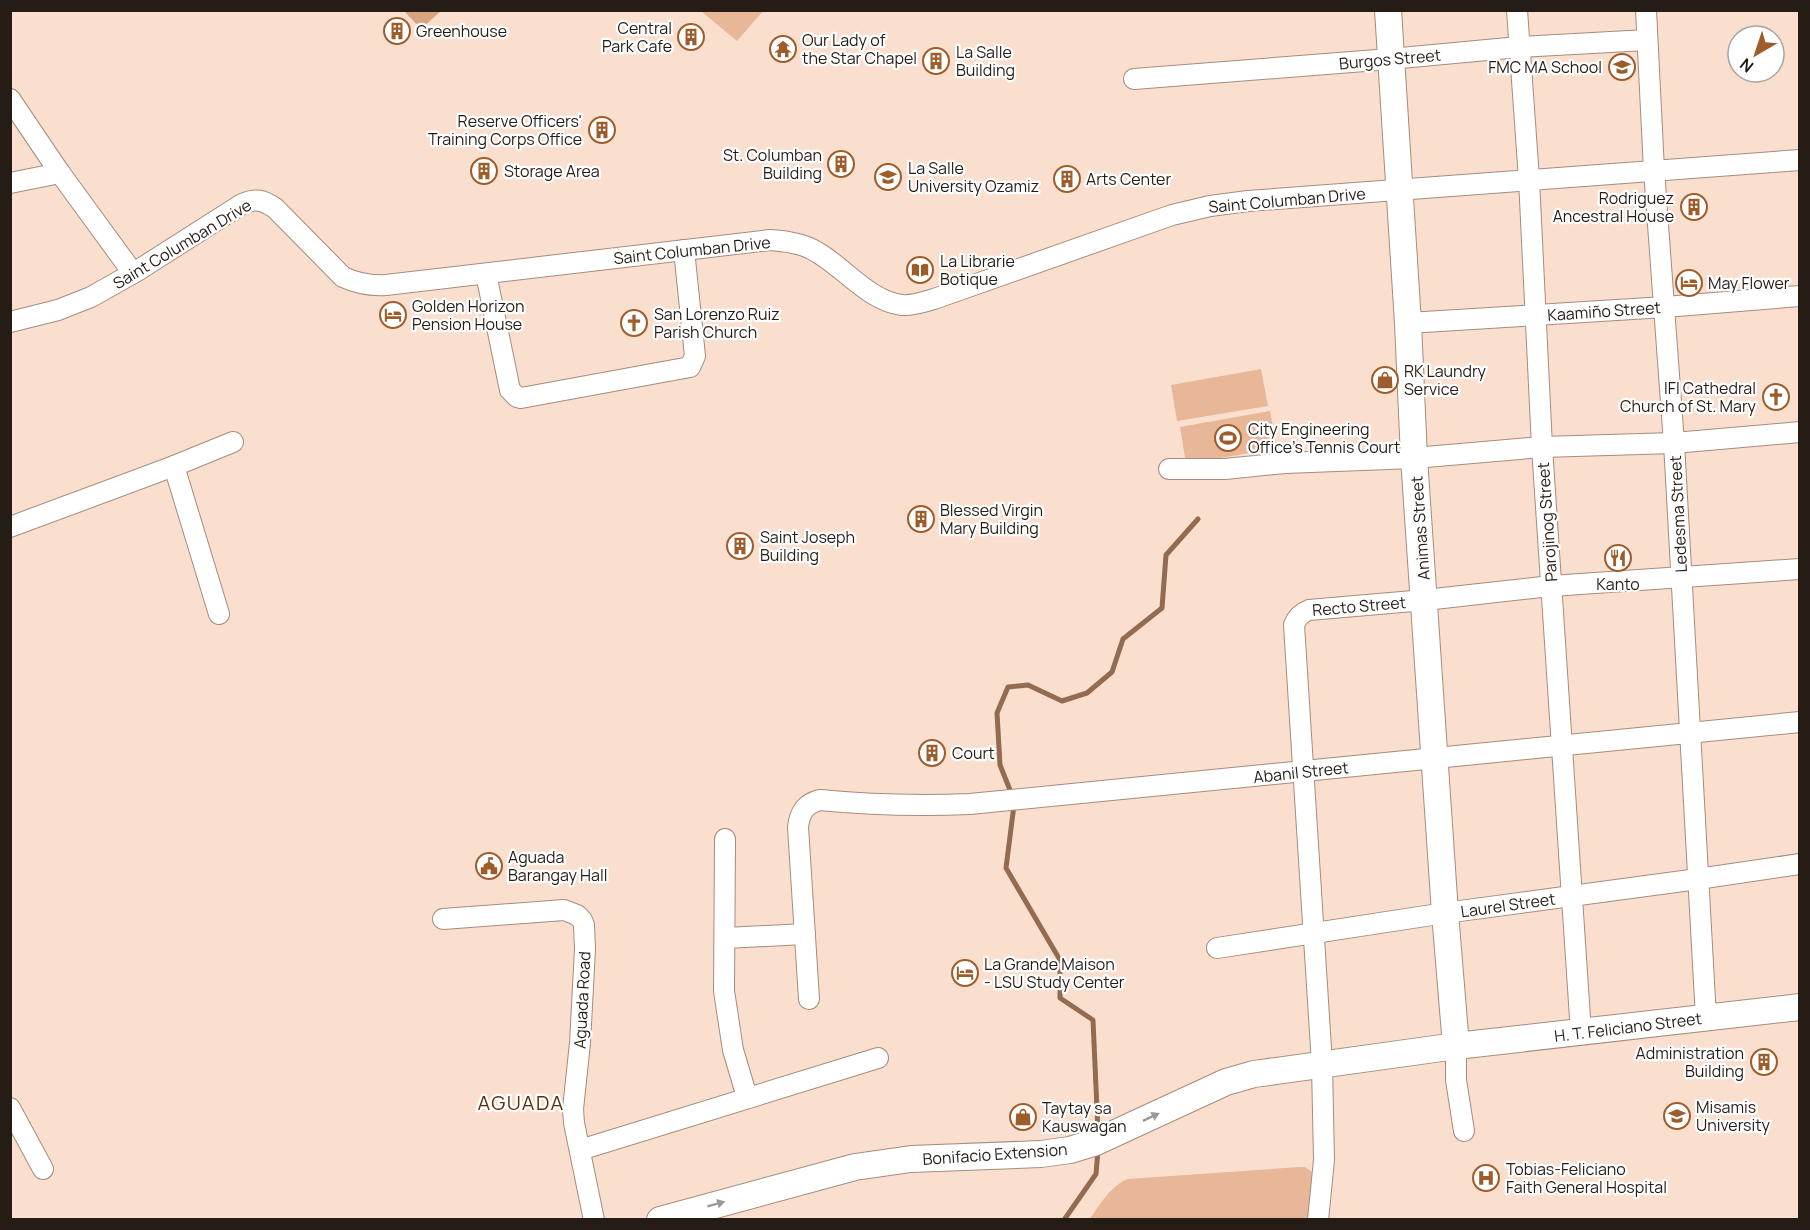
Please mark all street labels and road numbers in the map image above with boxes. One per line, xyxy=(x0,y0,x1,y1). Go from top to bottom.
street label: Burgos Street xyxy=(1338,44,1442,74)
street label: Saint Columban Drive xyxy=(1207,182,1367,218)
street label: Saint Columban Drive xyxy=(109,194,255,294)
street label: Saint Columban Drive xyxy=(612,231,772,269)
street label: Kaamiño Street xyxy=(1546,296,1662,326)
street label: Ledesma Street xyxy=(1664,455,1692,573)
street label: Parojinog Street xyxy=(1532,462,1562,582)
street label: Animas Street xyxy=(1405,475,1435,581)
street label: Recto Street xyxy=(1311,591,1407,621)
street label: Abanil Street xyxy=(1252,756,1350,788)
street label: Laurel Street xyxy=(1459,887,1557,923)
street label: Aguada Road xyxy=(568,951,596,1049)
street label: H. T. Feliciano Street xyxy=(1553,1007,1703,1047)
street label: Bonifacio Extension xyxy=(922,1138,1068,1170)

